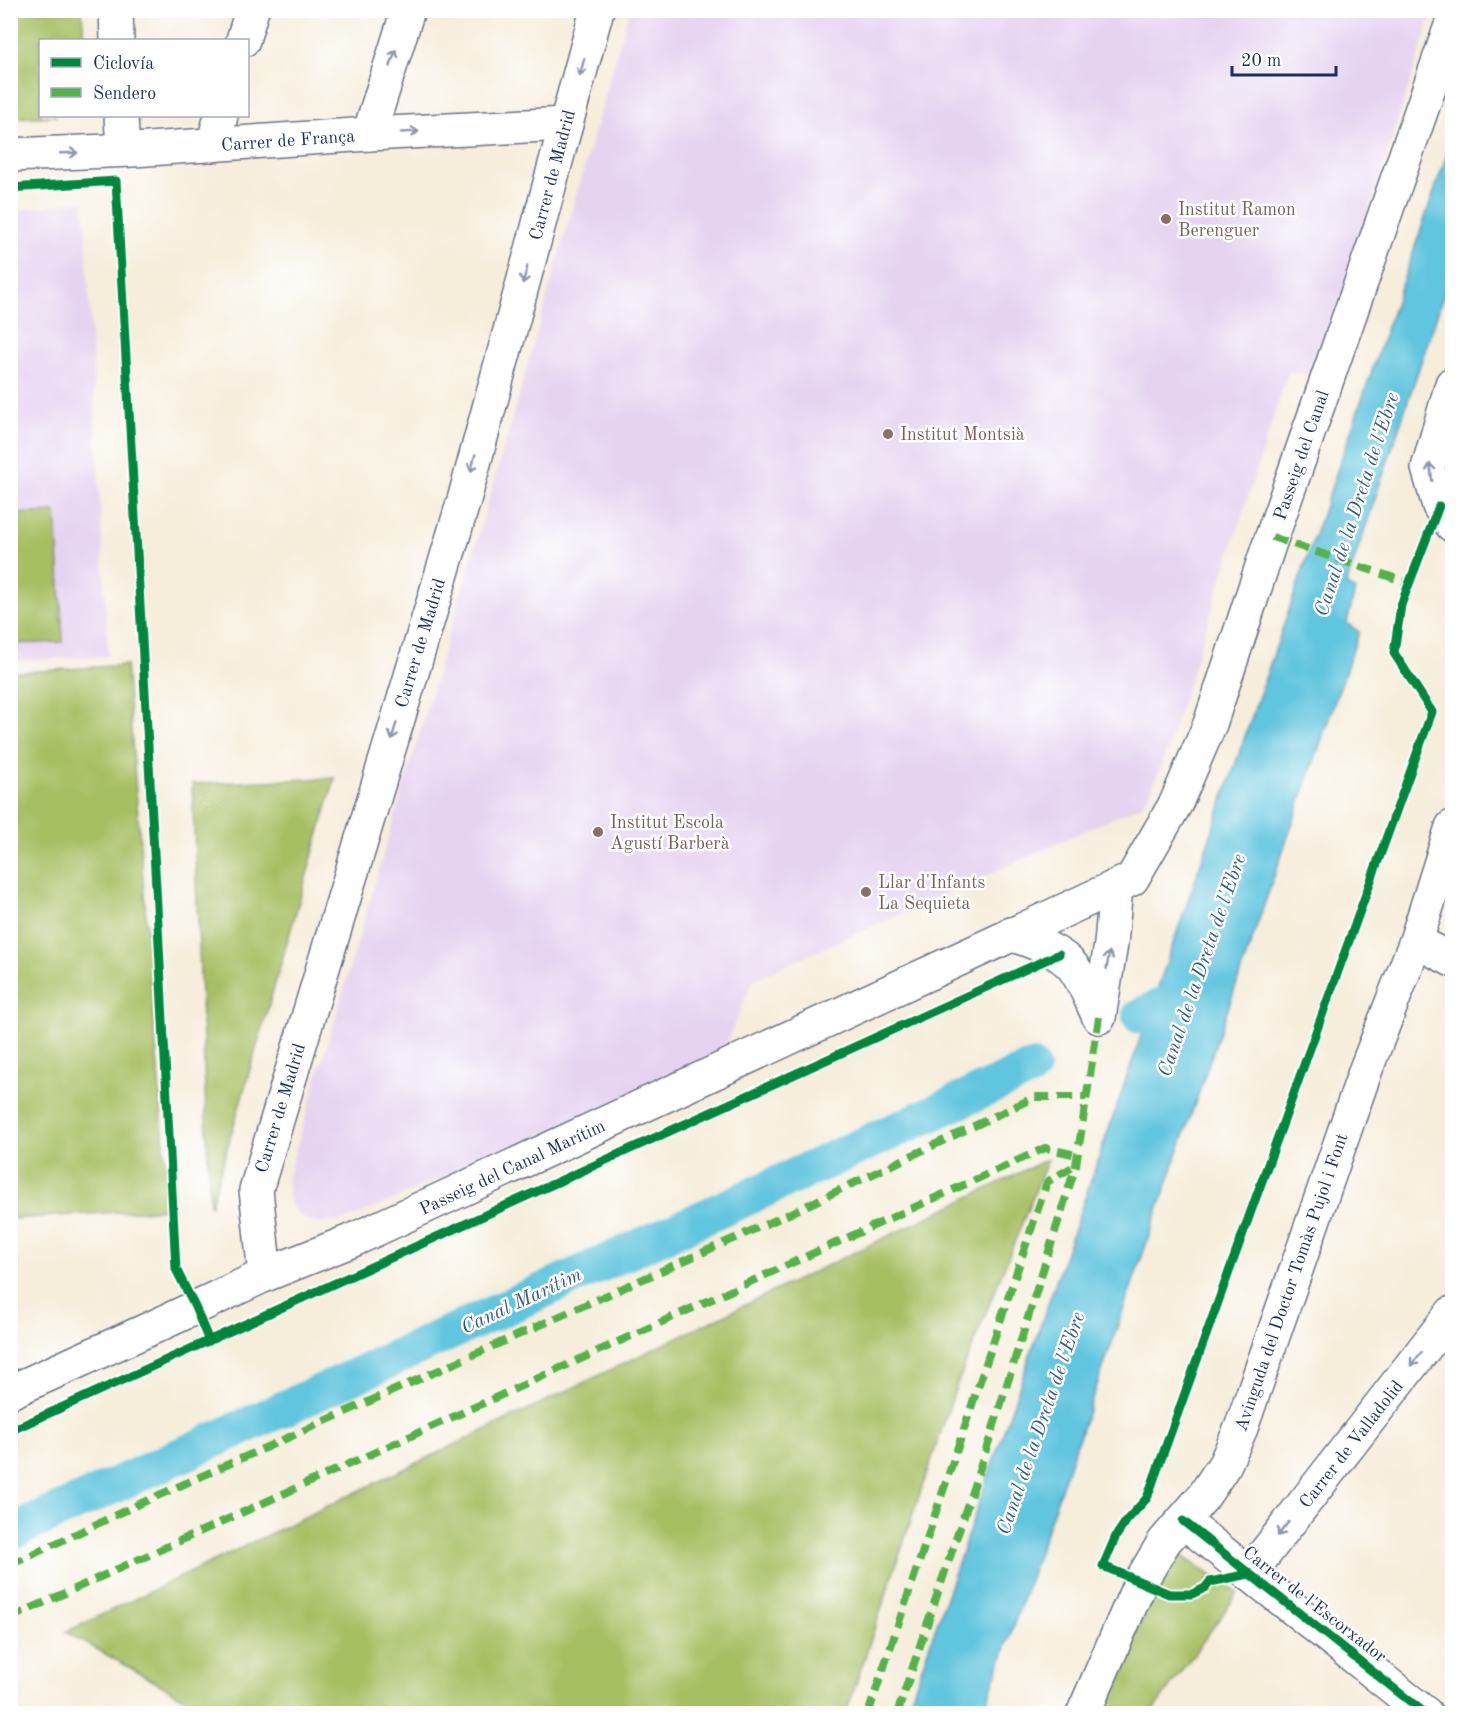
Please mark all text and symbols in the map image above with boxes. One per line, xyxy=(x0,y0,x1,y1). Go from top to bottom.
legend xyxy=(39,39,249,117)
scale bar xyxy=(1232,39,1336,77)
one-way arrow xyxy=(388,49,399,68)
text: 20 m xyxy=(1241,52,1281,70)
text: Ciclovía xyxy=(93,55,154,73)
one-way arrow xyxy=(575,57,587,76)
text: Sendero xyxy=(93,85,156,103)
street label: Carrer de Madrid xyxy=(527,108,579,242)
one-way arrow xyxy=(400,126,420,137)
street label: Carrer de França xyxy=(221,127,356,155)
one-way arrow xyxy=(58,147,78,158)
place label: Institut Ramon Berenguer xyxy=(1178,201,1296,240)
marker: Institut Ramon Berenguer xyxy=(1159,212,1173,226)
one-way arrow xyxy=(519,265,530,284)
street label: Passeig del Canal xyxy=(1271,388,1333,522)
water label: Canal de la Dreta de l'Ebre xyxy=(1312,390,1404,619)
place label: Institut Montsià xyxy=(900,426,1025,444)
marker: Institut Montsià xyxy=(881,427,895,441)
one-way arrow xyxy=(467,454,479,473)
one-way arrow xyxy=(1425,463,1436,482)
street label: Carrer de Madrid xyxy=(393,577,449,710)
one-way arrow xyxy=(388,721,399,740)
place label: Institut Escola Agustí Barberà xyxy=(610,814,730,853)
marker: Institut Escola Agustí Barberà xyxy=(591,825,605,839)
water label: Canal de la Dreta de l'Ebre xyxy=(1155,852,1250,1080)
place label: Llar d'Infants La Sequieta xyxy=(878,874,986,913)
marker: Llar d'Infants La Sequieta xyxy=(859,885,873,899)
one-way arrow xyxy=(1103,950,1114,970)
street label: Carrer de Madrid xyxy=(253,1042,309,1175)
street label: Passeig del Canal Marítim xyxy=(417,1117,608,1219)
street label: Avinguda del Doctor Tomàs Pujol i Font xyxy=(1232,1131,1352,1434)
water label: Canal Marítim xyxy=(458,1265,585,1339)
water label: Canal de la Dreta de l'Ebre xyxy=(994,1310,1089,1538)
one-way arrow xyxy=(1410,1351,1423,1367)
street label: Carrer de Valladolid xyxy=(1297,1377,1407,1512)
one-way arrow xyxy=(1277,1521,1290,1537)
street label: Carrer de l'Escorxador xyxy=(1239,1543,1390,1667)

